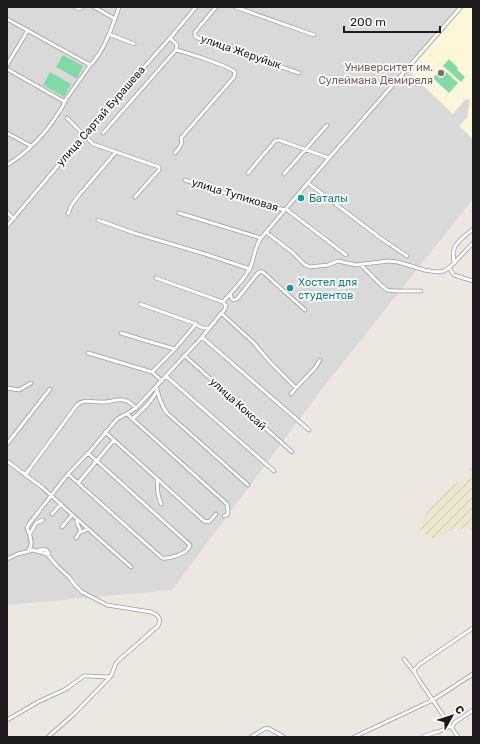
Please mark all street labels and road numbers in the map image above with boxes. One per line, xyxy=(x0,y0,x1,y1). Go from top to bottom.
street label: улица Жеруйык xyxy=(199,32,283,72)
street label: улица Сартай Бурашева xyxy=(54,63,148,169)
street label: улица Тупиковая xyxy=(190,176,280,214)
street label: улица Коксай xyxy=(207,375,269,433)

